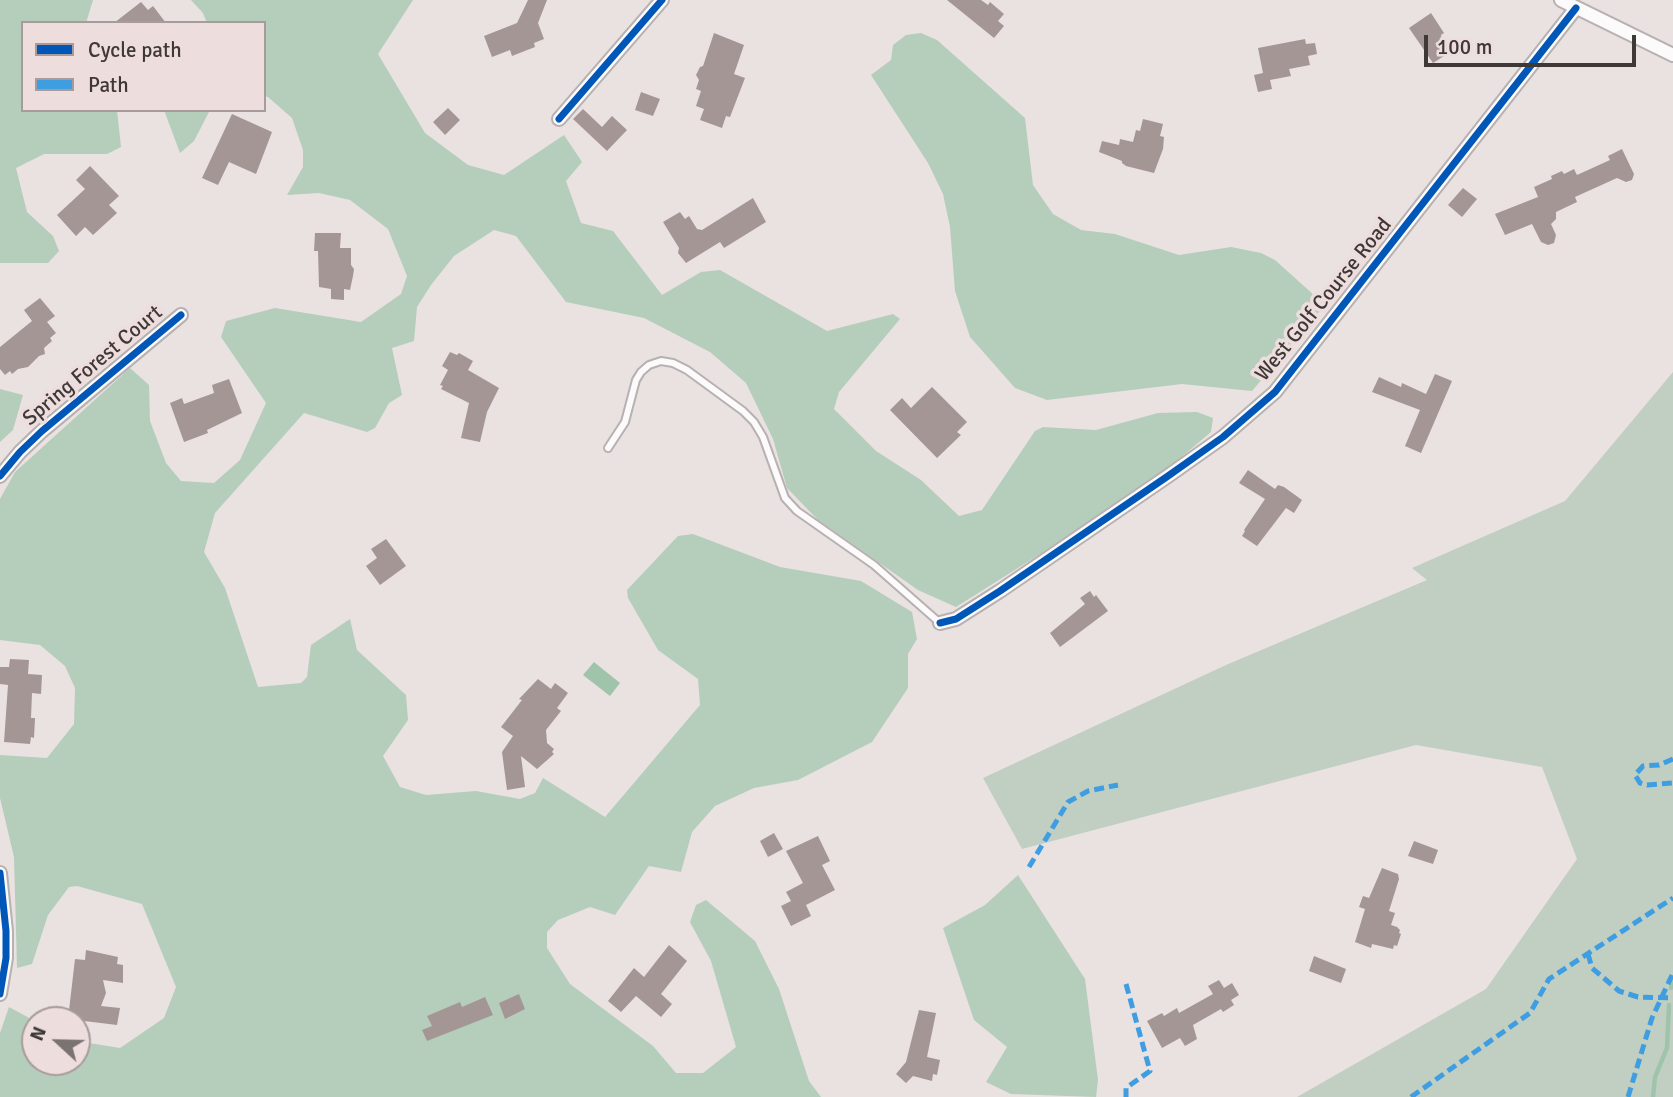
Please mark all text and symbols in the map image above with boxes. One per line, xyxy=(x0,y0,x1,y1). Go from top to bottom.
legend xyxy=(21,21,266,112)
scale bar xyxy=(1428,21,1640,65)
text: 100 m xyxy=(1437,34,1492,60)
text: Cycle path xyxy=(88,37,182,63)
text: Path xyxy=(88,72,129,98)
street label: West Golf Course Road xyxy=(1250,213,1398,387)
street label: Spring Forest Court xyxy=(18,300,168,432)
north arrow xyxy=(21,1006,91,1076)
text: N xyxy=(25,1023,52,1045)

